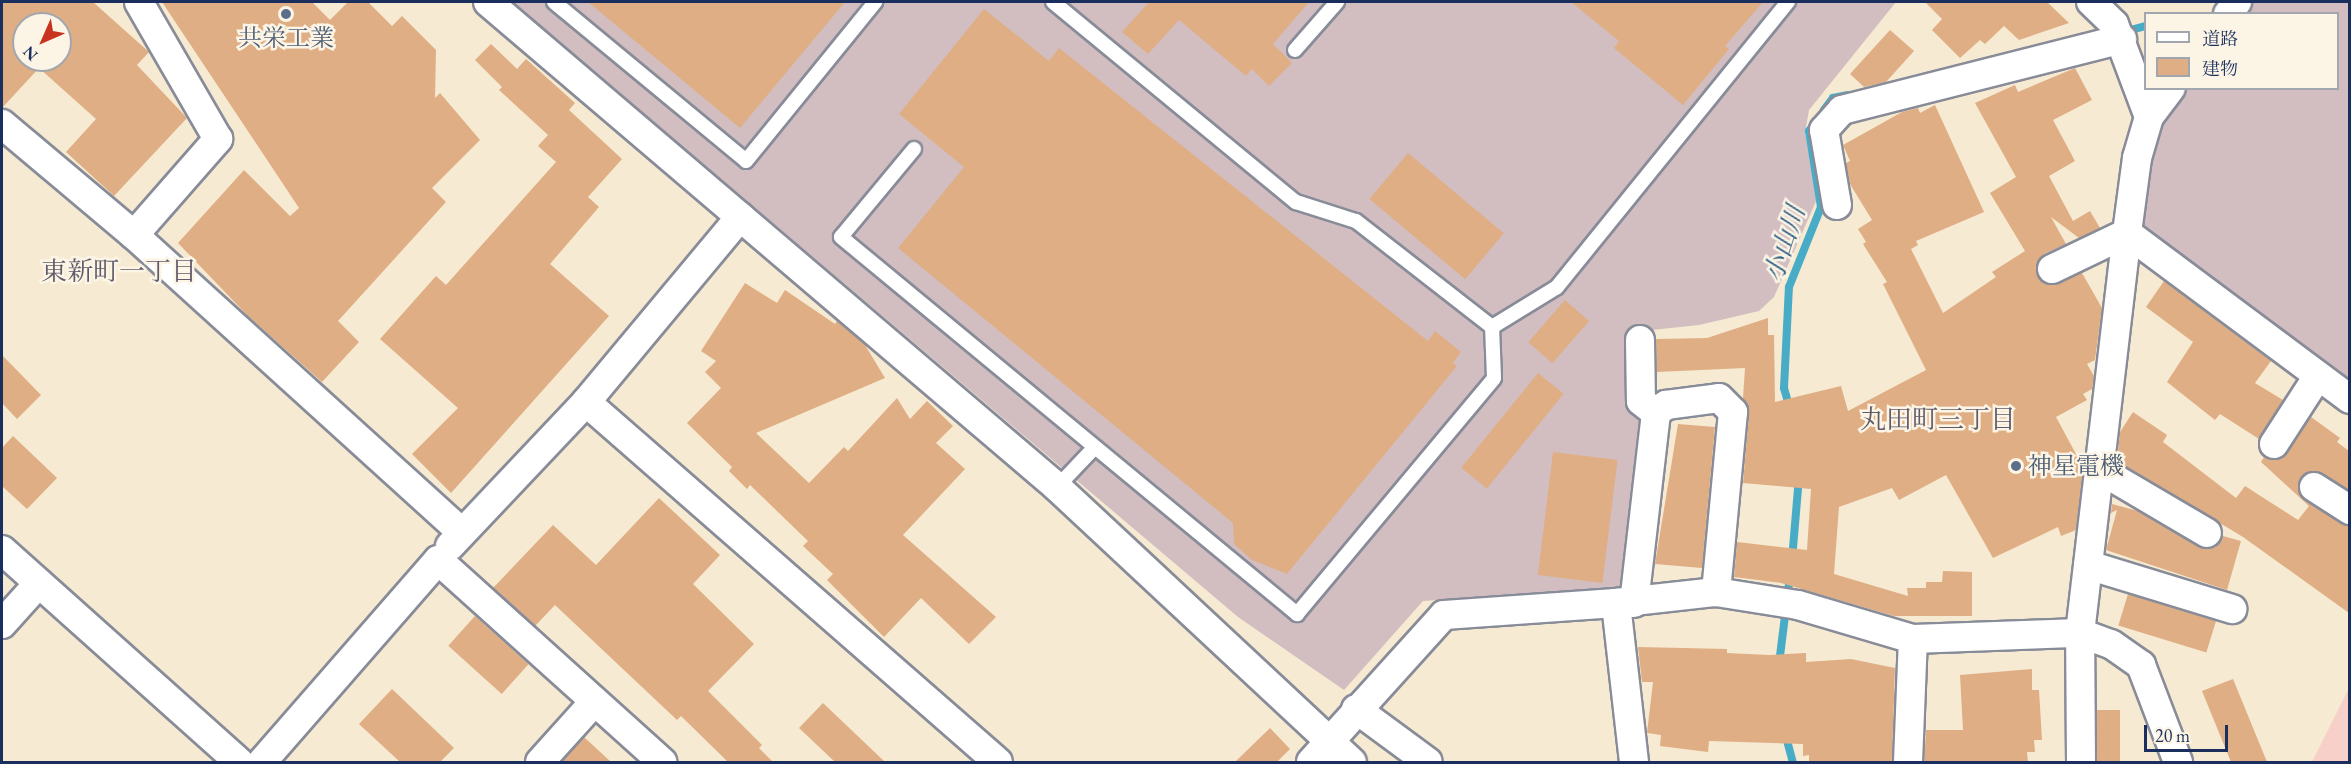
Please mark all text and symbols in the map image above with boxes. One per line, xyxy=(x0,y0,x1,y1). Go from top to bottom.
marker: 共栄工業 xyxy=(279,7,293,21)
north arrow xyxy=(12,12,72,72)
legend xyxy=(2144,12,2339,90)
place label: 共栄工業 xyxy=(238,24,334,52)
text: 道路 xyxy=(2202,27,2238,50)
text: N xyxy=(18,42,42,66)
text: 建物 xyxy=(2202,57,2238,80)
water label: 小山川 xyxy=(1758,202,1812,286)
district label: 東新町一丁目 xyxy=(41,256,197,288)
district label: 丸田町三丁目 xyxy=(1860,404,2016,436)
place label: 神星電機 xyxy=(2028,452,2124,480)
marker: 神星電機 xyxy=(2009,459,2023,473)
scale bar xyxy=(2147,713,2231,751)
text: 20 m xyxy=(2155,724,2190,747)

